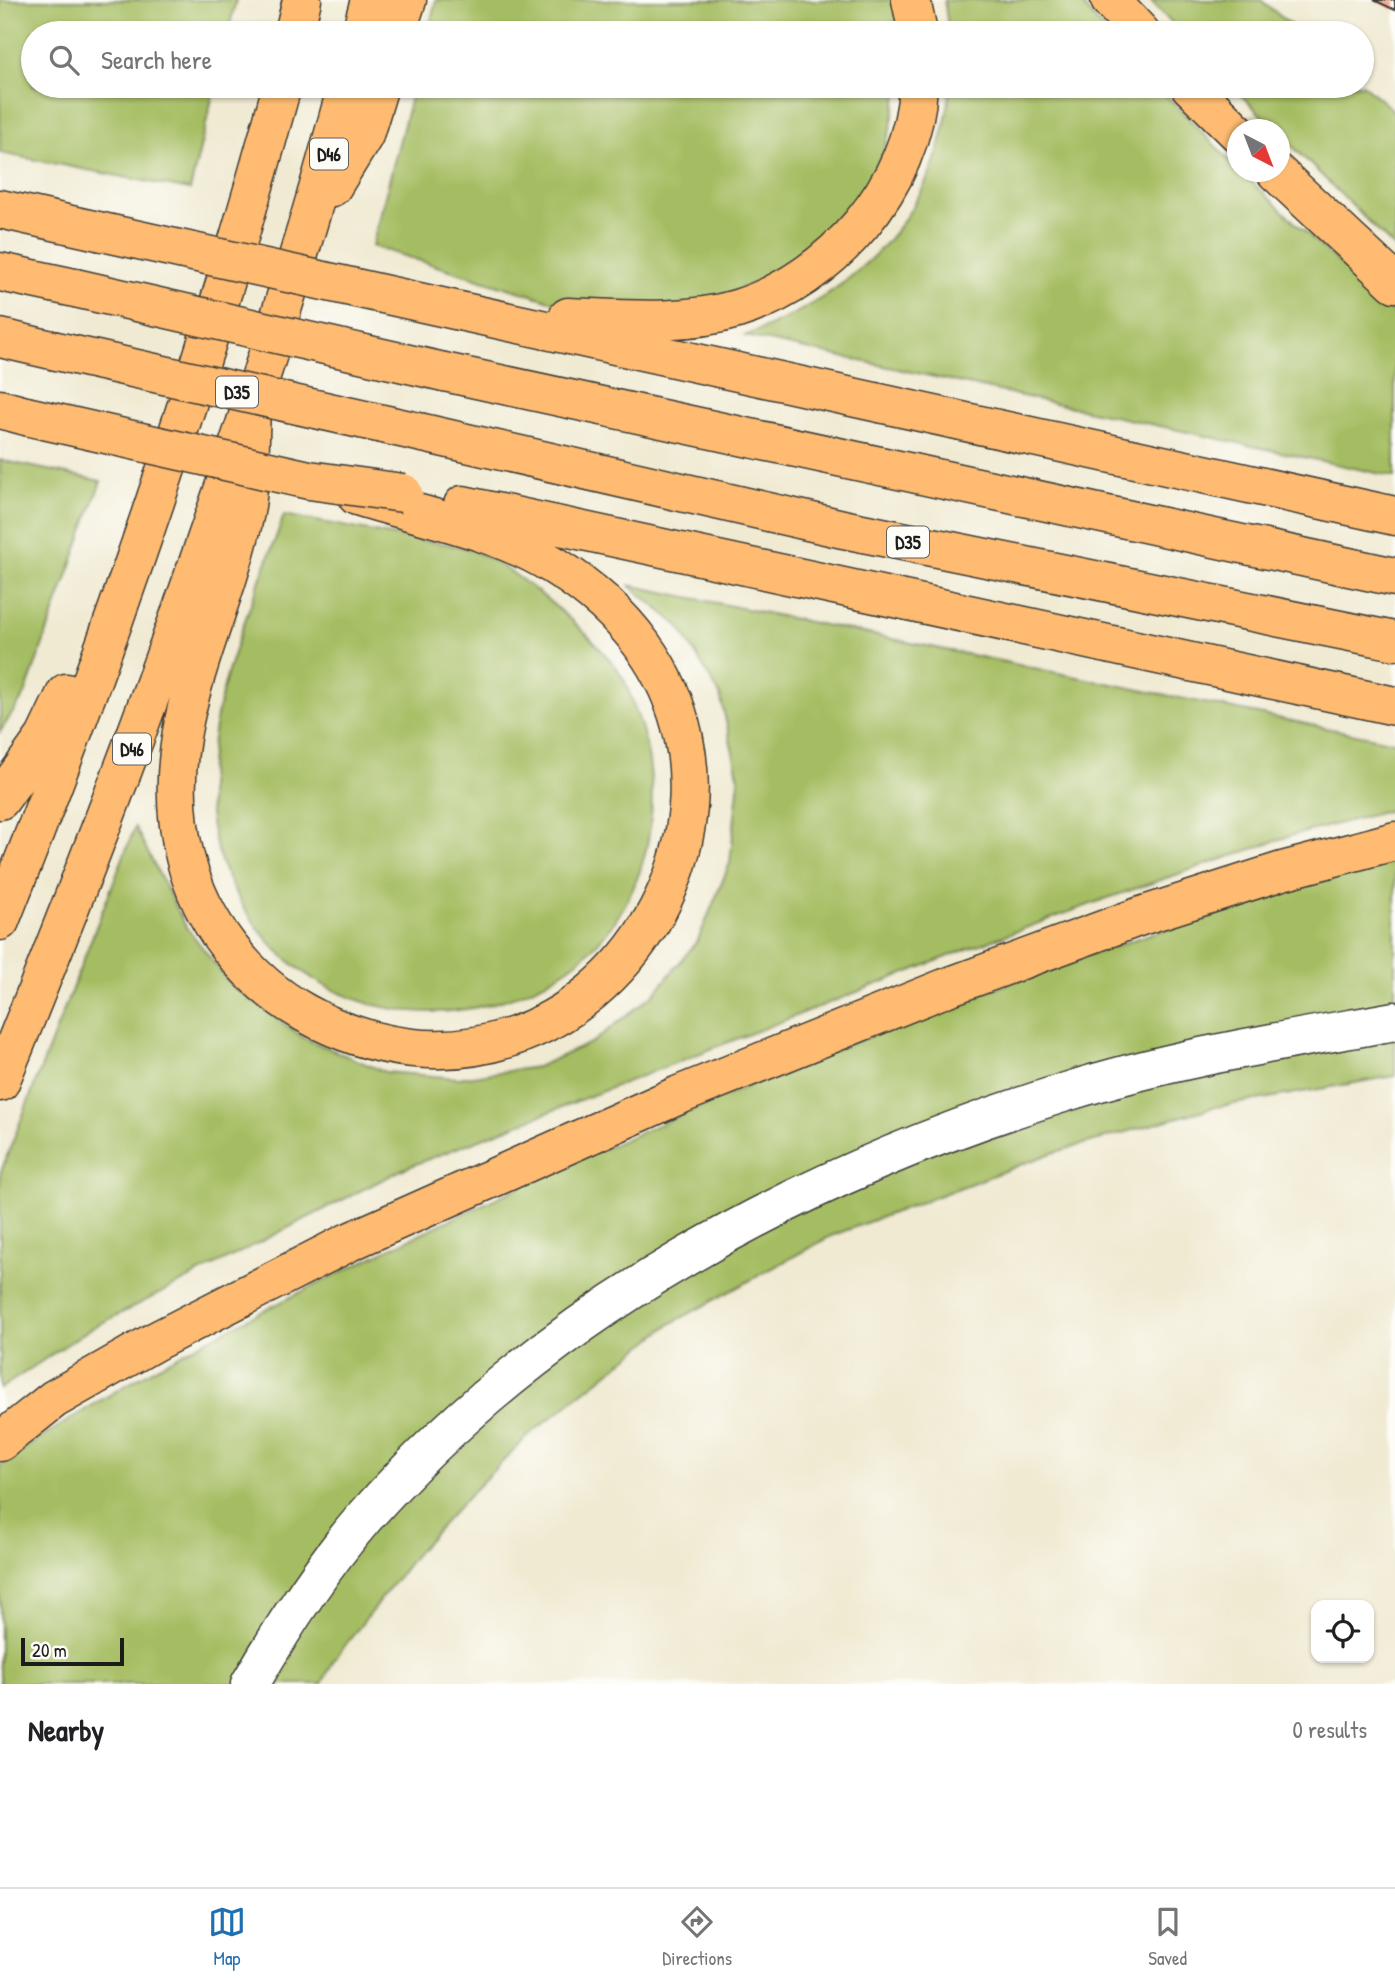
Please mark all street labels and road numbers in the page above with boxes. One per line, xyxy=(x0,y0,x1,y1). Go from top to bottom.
road number: D46 xyxy=(310,138,348,170)
road number: D35 xyxy=(216,376,258,408)
road number: D35 xyxy=(887,526,929,558)
road number: D46 xyxy=(113,734,151,764)

